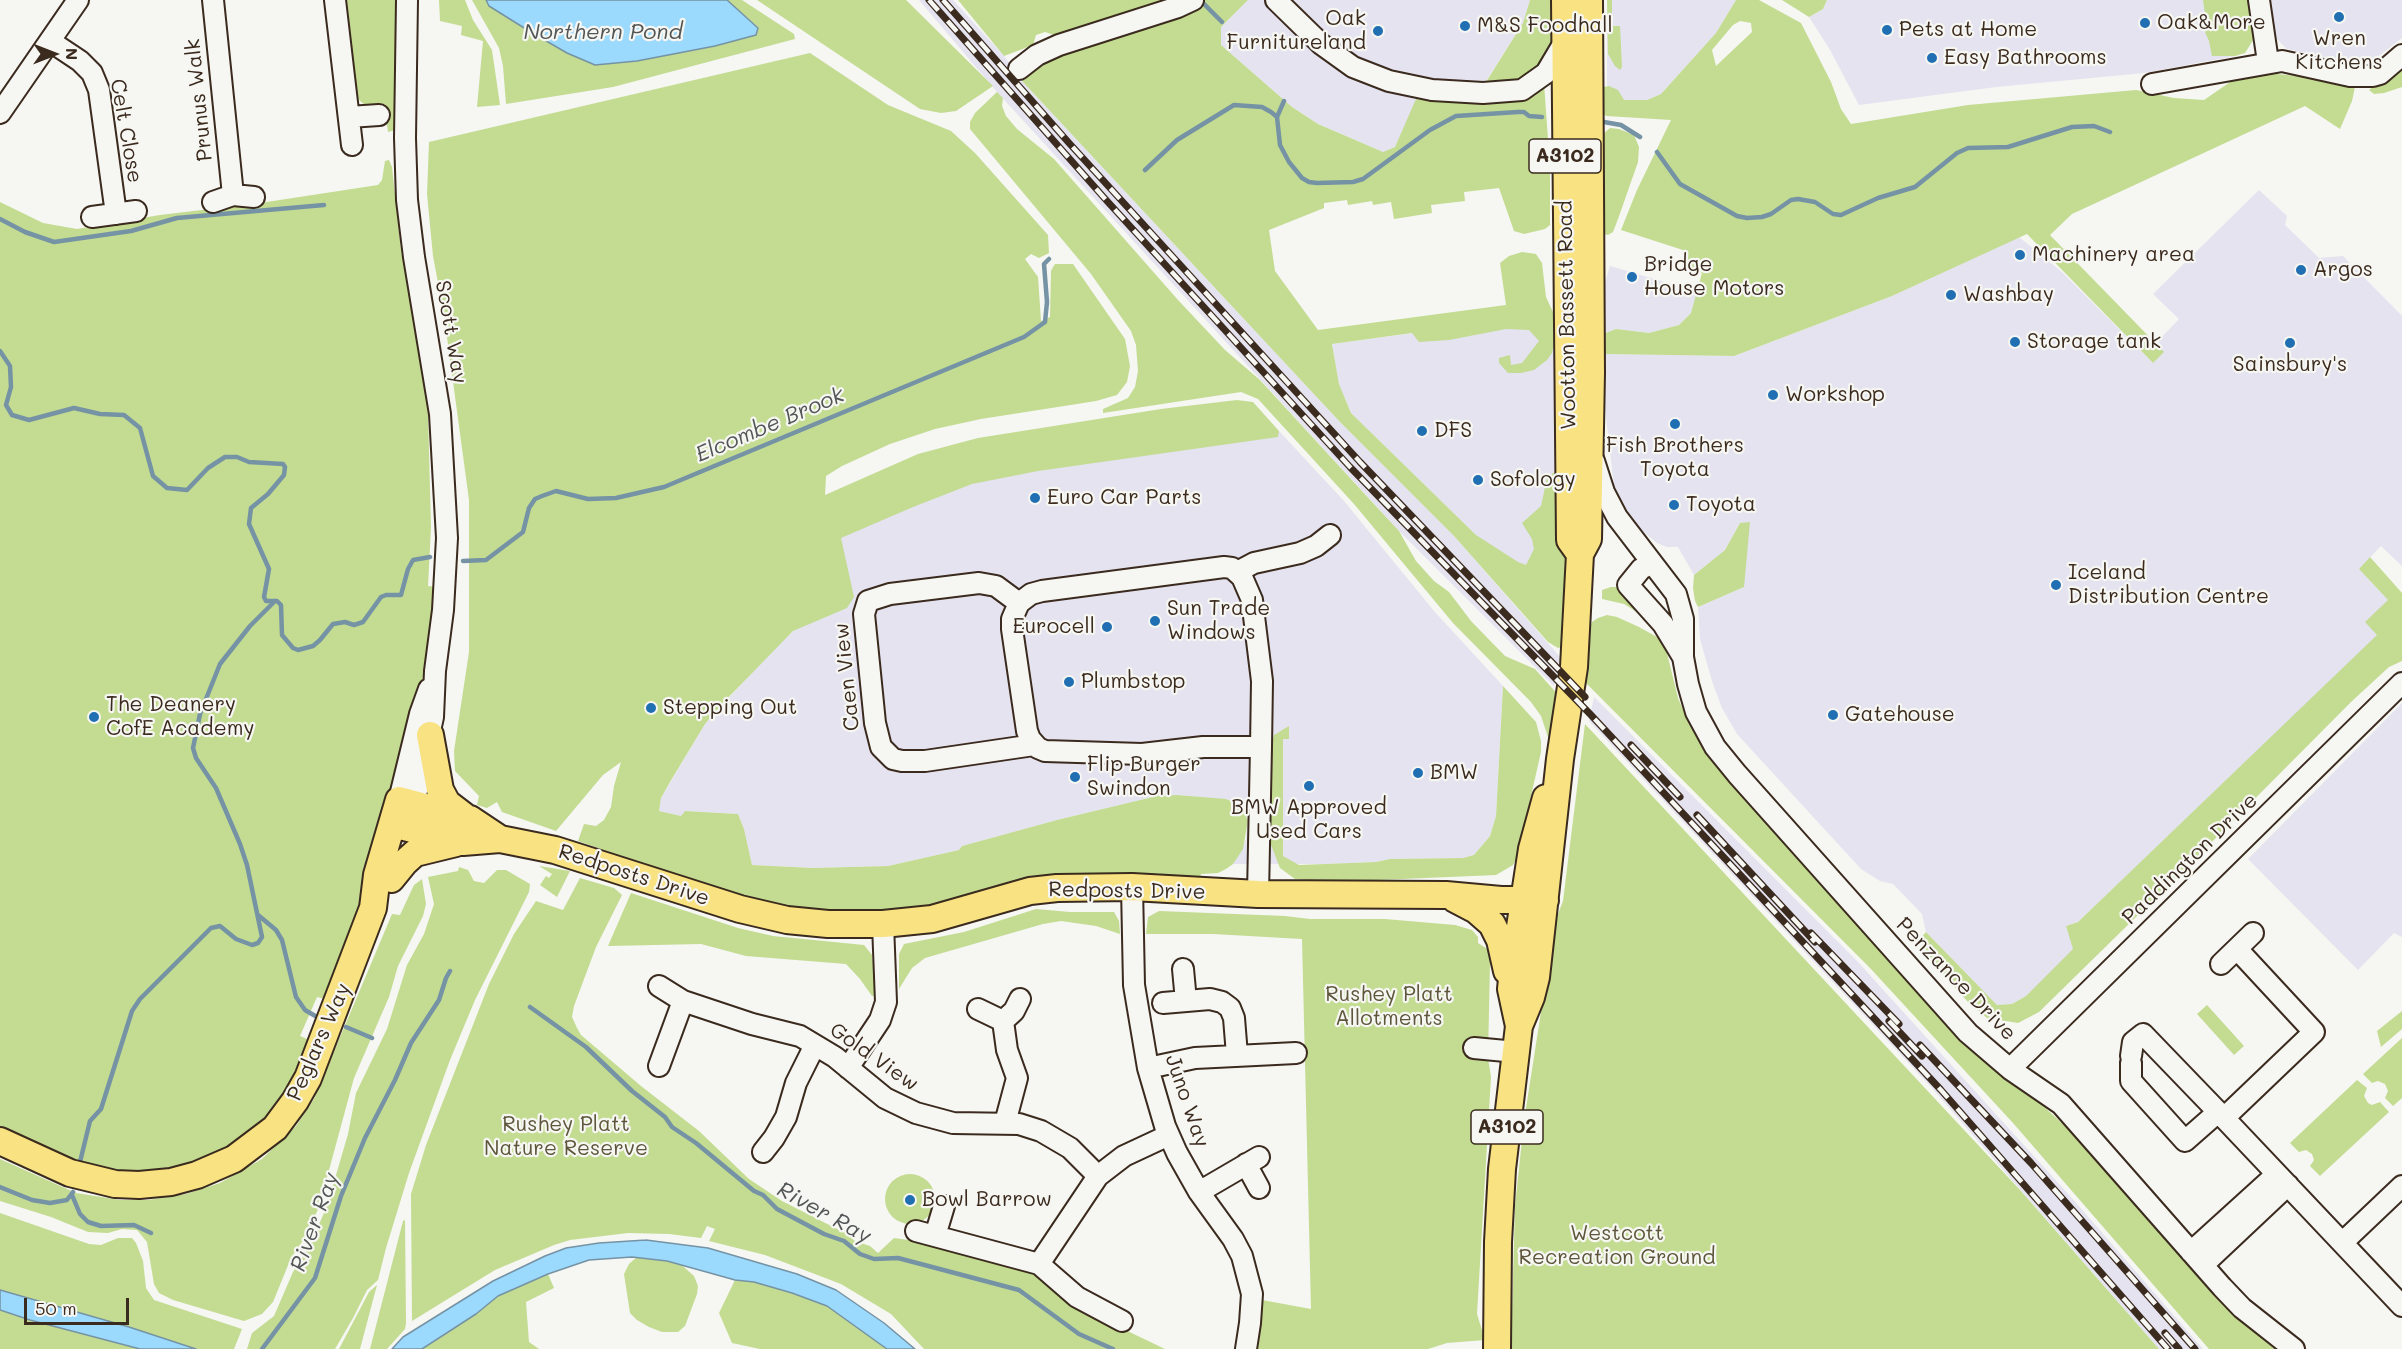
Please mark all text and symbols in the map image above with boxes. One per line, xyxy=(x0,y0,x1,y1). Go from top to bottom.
place label: Oak Furnitureland xyxy=(1227,6,1366,56)
place label: Oak&More xyxy=(2157,10,2266,36)
marker: Wren Kitchens xyxy=(2332,10,2346,24)
place label: M&S Foodhall xyxy=(1477,13,1613,39)
marker: Oak&More xyxy=(2138,16,2152,30)
place label: Pets at Home xyxy=(1899,17,2037,43)
water label: Northern Pond xyxy=(524,19,682,45)
marker: M&S Foodhall xyxy=(1458,19,1472,33)
marker: Pets at Home xyxy=(1880,23,1894,37)
north arrow xyxy=(24,24,84,84)
marker: Oak Furnitureland xyxy=(1371,24,1385,38)
place label: Wren Kitchens xyxy=(2295,26,2383,76)
street label: Prunus Walk xyxy=(180,38,218,162)
place label: Easy Bathrooms xyxy=(1944,45,2107,71)
text: N xyxy=(62,48,83,60)
marker: Easy Bathrooms xyxy=(1925,51,1939,65)
street label: Celt Close xyxy=(104,77,148,185)
road number: A3102 xyxy=(1529,139,1601,173)
street label: Wootton Bassett Road xyxy=(1552,200,1582,430)
place label: Machinery area xyxy=(2032,242,2195,268)
marker: Machinery area xyxy=(2013,248,2027,262)
place label: Bridge House Motors xyxy=(1644,252,1784,302)
place label: Argos xyxy=(2313,257,2373,283)
marker: Argos xyxy=(2294,263,2308,277)
marker: Bridge House Motors xyxy=(1625,270,1639,284)
street label: Scott Way xyxy=(430,278,472,386)
place label: Washbay xyxy=(1963,282,2054,308)
marker: Washbay xyxy=(1944,288,1958,302)
place label: Storage tank xyxy=(2027,329,2161,355)
marker: Storage tank xyxy=(2008,335,2022,349)
marker: Sainsbury's xyxy=(2283,336,2297,350)
place label: Sainsbury's xyxy=(2233,352,2347,378)
water label: Elcombe Brook xyxy=(692,382,848,468)
place label: Workshop xyxy=(1785,382,1885,408)
marker: Workshop xyxy=(1766,388,1780,402)
marker: Fish Brothers Toyota xyxy=(1668,417,1682,431)
place label: DFS xyxy=(1434,418,1472,444)
marker: DFS xyxy=(1415,424,1429,438)
place label: Fish Brothers Toyota xyxy=(1606,433,1744,483)
place label: Sofology xyxy=(1490,467,1576,493)
marker: Sofology xyxy=(1471,473,1485,487)
place label: Euro Car Parts xyxy=(1047,485,1201,511)
marker: Euro Car Parts xyxy=(1028,491,1042,505)
place label: Toyota xyxy=(1686,492,1756,518)
marker: Toyota xyxy=(1667,498,1681,512)
place label: Iceland Distribution Centre xyxy=(2068,560,2269,610)
marker: Iceland Distribution Centre xyxy=(2049,578,2063,592)
place label: Sun Trade Windows xyxy=(1167,596,1270,646)
place label: Eurocell xyxy=(1013,614,1095,640)
marker: Sun Trade Windows xyxy=(1148,614,1162,628)
marker: Eurocell xyxy=(1100,620,1114,634)
street label: Caen View xyxy=(829,622,865,732)
place label: Plumbstop xyxy=(1081,669,1186,695)
marker: Plumbstop xyxy=(1062,675,1076,689)
place label: The Deanery CofE Academy xyxy=(106,692,254,742)
place label: Stepping Out xyxy=(663,695,797,721)
marker: Stepping Out xyxy=(644,701,658,715)
place label: Gatehouse xyxy=(1845,702,1955,728)
marker: Gatehouse xyxy=(1826,708,1840,722)
marker: The Deanery CofE Academy xyxy=(87,710,101,724)
place label: Flip Burger Swindon xyxy=(1087,752,1201,802)
place label: BMW xyxy=(1430,760,1478,786)
marker: BMW xyxy=(1411,766,1425,780)
marker: Flip Burger Swindon xyxy=(1068,770,1082,784)
marker: BMW Approved Used Cars xyxy=(1302,779,1316,793)
street label: Paddington Drive xyxy=(2117,788,2263,930)
place label: BMW Approved Used Cars xyxy=(1231,795,1387,845)
street label: Redposts Drive xyxy=(555,839,713,911)
street label: Redposts Drive xyxy=(1048,877,1206,905)
street label: Penzance Drive xyxy=(1891,912,2021,1046)
street label: Peglars Way xyxy=(282,979,356,1105)
park label: Rushey Platt Allotments xyxy=(1325,982,1453,1032)
street label: Gold View xyxy=(825,1017,923,1097)
street label: Juno Way xyxy=(1159,1051,1215,1151)
road number: A3102 xyxy=(1471,1110,1543,1144)
park label: Rushey Platt Nature Reserve xyxy=(484,1112,648,1162)
water label: River Ray xyxy=(285,1169,345,1275)
water label: River Ray xyxy=(772,1176,876,1250)
place label: Bowl Barrow xyxy=(922,1187,1052,1213)
marker: Bowl Barrow xyxy=(903,1193,917,1207)
park label: Westcott Recreation Ground xyxy=(1519,1221,1715,1271)
scale bar xyxy=(27,1286,132,1324)
text: 50 m xyxy=(35,1296,77,1320)

